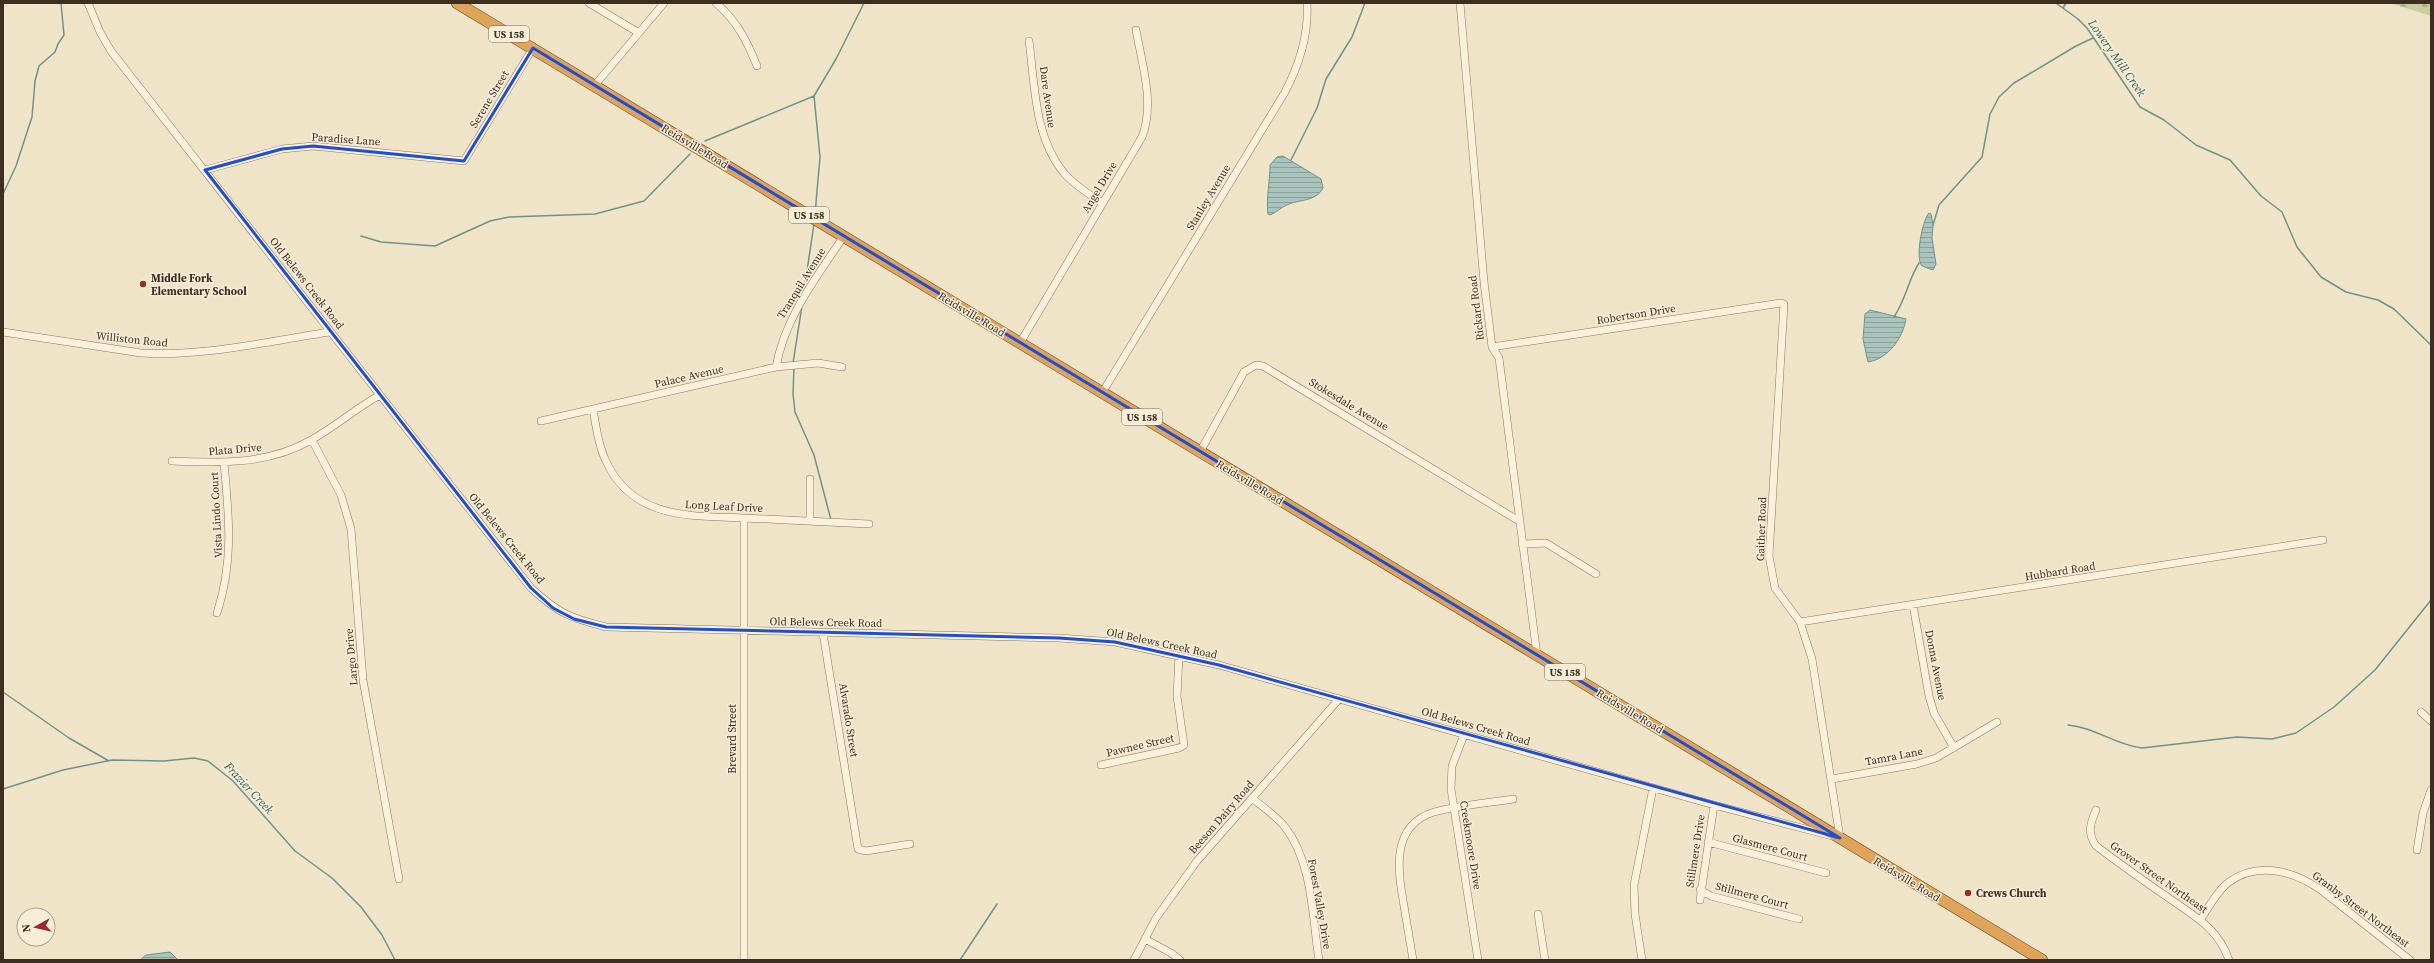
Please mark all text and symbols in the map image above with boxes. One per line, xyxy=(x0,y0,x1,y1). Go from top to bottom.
water label: Lowery Mill Creek xyxy=(2084,15,2150,100)
road number: US 158 xyxy=(489,26,529,42)
street label: Dare Avenue xyxy=(1036,65,1059,129)
street label: Serene Street xyxy=(466,67,513,131)
street label: Reidsville Road xyxy=(659,121,732,173)
street label: Paradise Lane xyxy=(311,130,381,149)
street label: Angel Drive xyxy=(1078,158,1121,216)
street label: Stanley Avenue xyxy=(1183,161,1234,233)
road number: US 158 xyxy=(789,207,829,223)
street label: Old Belews Creek Road xyxy=(266,234,348,333)
street label: Tranquil Avenue xyxy=(774,245,829,322)
place label: Middle Fork Elementary School xyxy=(151,271,247,299)
street label: Rickard Road xyxy=(1465,274,1488,341)
marker: Middle Fork Elementary School xyxy=(138,279,148,289)
street label: Reidsville Road xyxy=(936,289,1009,341)
street label: Robertson Drive xyxy=(1595,301,1677,328)
street label: Williston Road xyxy=(95,328,169,351)
street label: Palace Avenue xyxy=(653,361,726,392)
street label: Stokesdale Avenue xyxy=(1306,375,1392,434)
road number: US 158 xyxy=(1122,409,1162,425)
street label: Plata Drive xyxy=(208,440,263,459)
street label: Reidsville Road xyxy=(1214,457,1287,509)
street label: Vista Lindo Court xyxy=(207,471,226,558)
street label: Old Belews Creek Road xyxy=(465,490,548,587)
street label: Gaither Road xyxy=(1753,496,1770,561)
street label: Long Leaf Drive xyxy=(685,497,764,516)
street label: Hubbard Road xyxy=(2024,558,2097,584)
street label: Old Belews Creek Road xyxy=(769,614,883,631)
street label: Old Belews Creek Road xyxy=(1105,624,1219,663)
street label: Largo Drive xyxy=(341,627,361,686)
street label: Donna Avenue xyxy=(1921,629,1950,702)
road number: US 158 xyxy=(1545,664,1585,680)
street label: Alvarado Street xyxy=(835,682,862,759)
street label: Reidsville Road xyxy=(1594,686,1667,738)
street label: Brevard Street xyxy=(725,704,740,774)
street label: Old Belews Creek Road xyxy=(1420,704,1533,749)
street label: Pawnee Street xyxy=(1105,730,1176,761)
street label: Tamra Lane xyxy=(1864,743,1925,769)
water label: Frazier Creek xyxy=(220,758,277,818)
street label: Beeson Dairy Road xyxy=(1185,777,1258,857)
street label: Creekmoore Drive xyxy=(1456,800,1485,891)
street label: Stillmere Drive xyxy=(1682,813,1709,889)
street label: Glasmere Court xyxy=(1731,830,1809,865)
street label: Grover Street Northeast xyxy=(2107,838,2211,917)
street label: Reidsville Road xyxy=(1871,854,1944,906)
street label: Forest Valley Drive xyxy=(1304,858,1335,951)
street label: Granby Street Northeast xyxy=(2309,868,2413,951)
street label: Stillmere Court xyxy=(1714,879,1790,913)
place label: Crews Church xyxy=(1976,886,2047,901)
marker: Crews Church xyxy=(1963,888,1973,898)
north arrow xyxy=(16,907,56,947)
text: N xyxy=(19,923,35,933)

